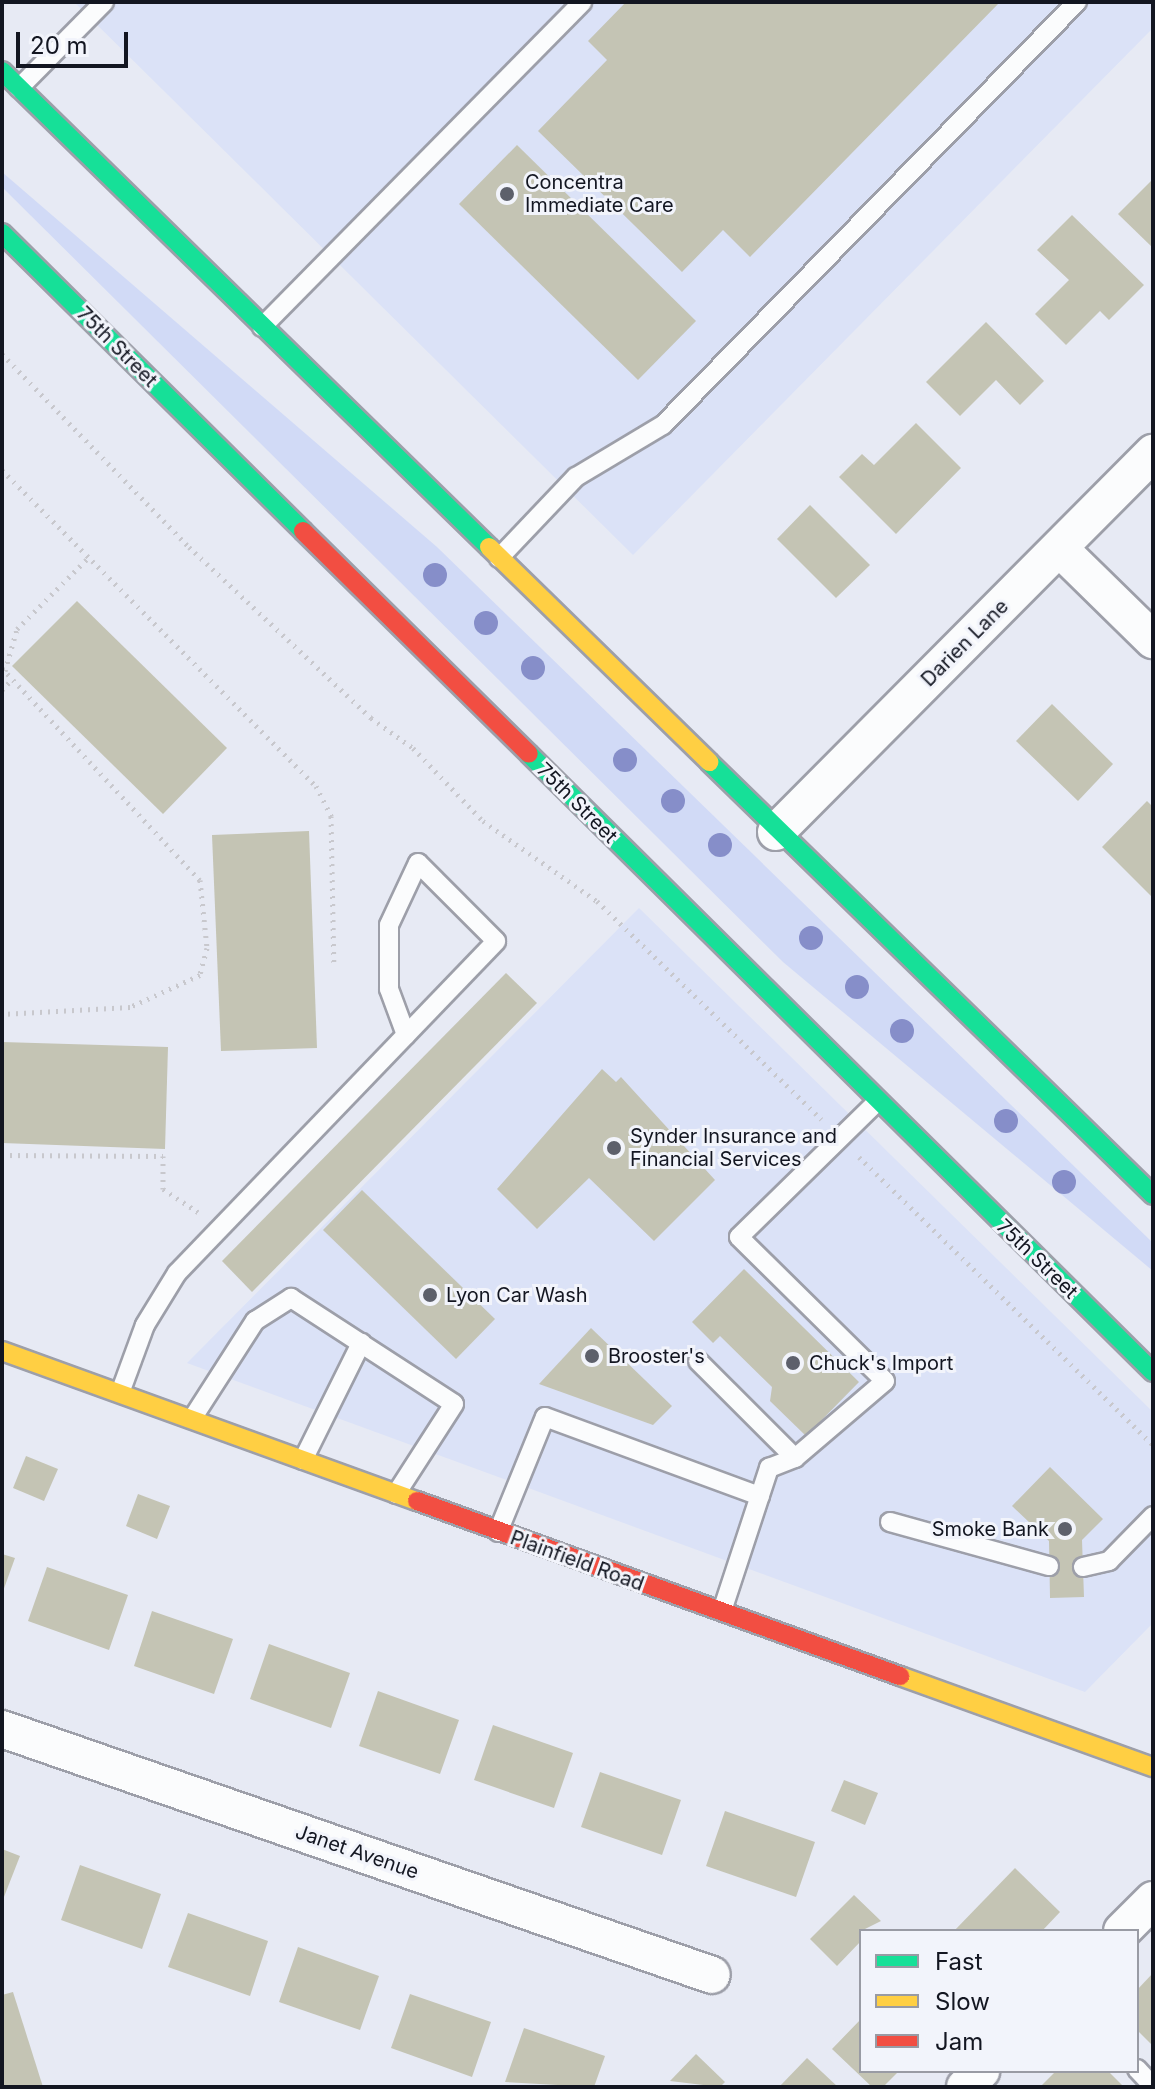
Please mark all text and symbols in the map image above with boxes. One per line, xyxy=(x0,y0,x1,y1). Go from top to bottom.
scale bar xyxy=(20,16,132,66)
text: 20 m xyxy=(30,31,88,60)
place label: Concentra Immediate Care xyxy=(525,170,674,217)
marker: Concentra Immediate Care xyxy=(496,183,518,205)
street label: 75th Street xyxy=(72,302,162,392)
street label: Darien Lane xyxy=(916,594,1014,692)
street label: 75th Street xyxy=(532,758,622,848)
place label: Synder Insurance and Financial Services xyxy=(630,1124,837,1171)
marker: Synder Insurance and Financial Services xyxy=(605,1139,623,1157)
street label: 75th Street xyxy=(991,1214,1083,1304)
place label: Lyon Car Wash xyxy=(446,1283,588,1307)
marker: Lyon Car Wash xyxy=(421,1286,439,1304)
place label: Brooster's xyxy=(608,1344,705,1368)
marker: Brooster's xyxy=(583,1347,601,1365)
place label: Chuck's Import xyxy=(809,1351,953,1375)
marker: Chuck's Import xyxy=(784,1354,802,1372)
place label: Smoke Bank xyxy=(932,1517,1049,1541)
marker: Smoke Bank xyxy=(1056,1520,1074,1538)
street label: Plainfield Road xyxy=(507,1526,647,1596)
street label: Janet Avenue xyxy=(292,1820,422,1884)
legend xyxy=(859,1929,1139,2073)
text: Fast xyxy=(935,1947,983,1976)
text: Slow xyxy=(935,1987,990,2016)
text: Jam xyxy=(935,2027,983,2056)

